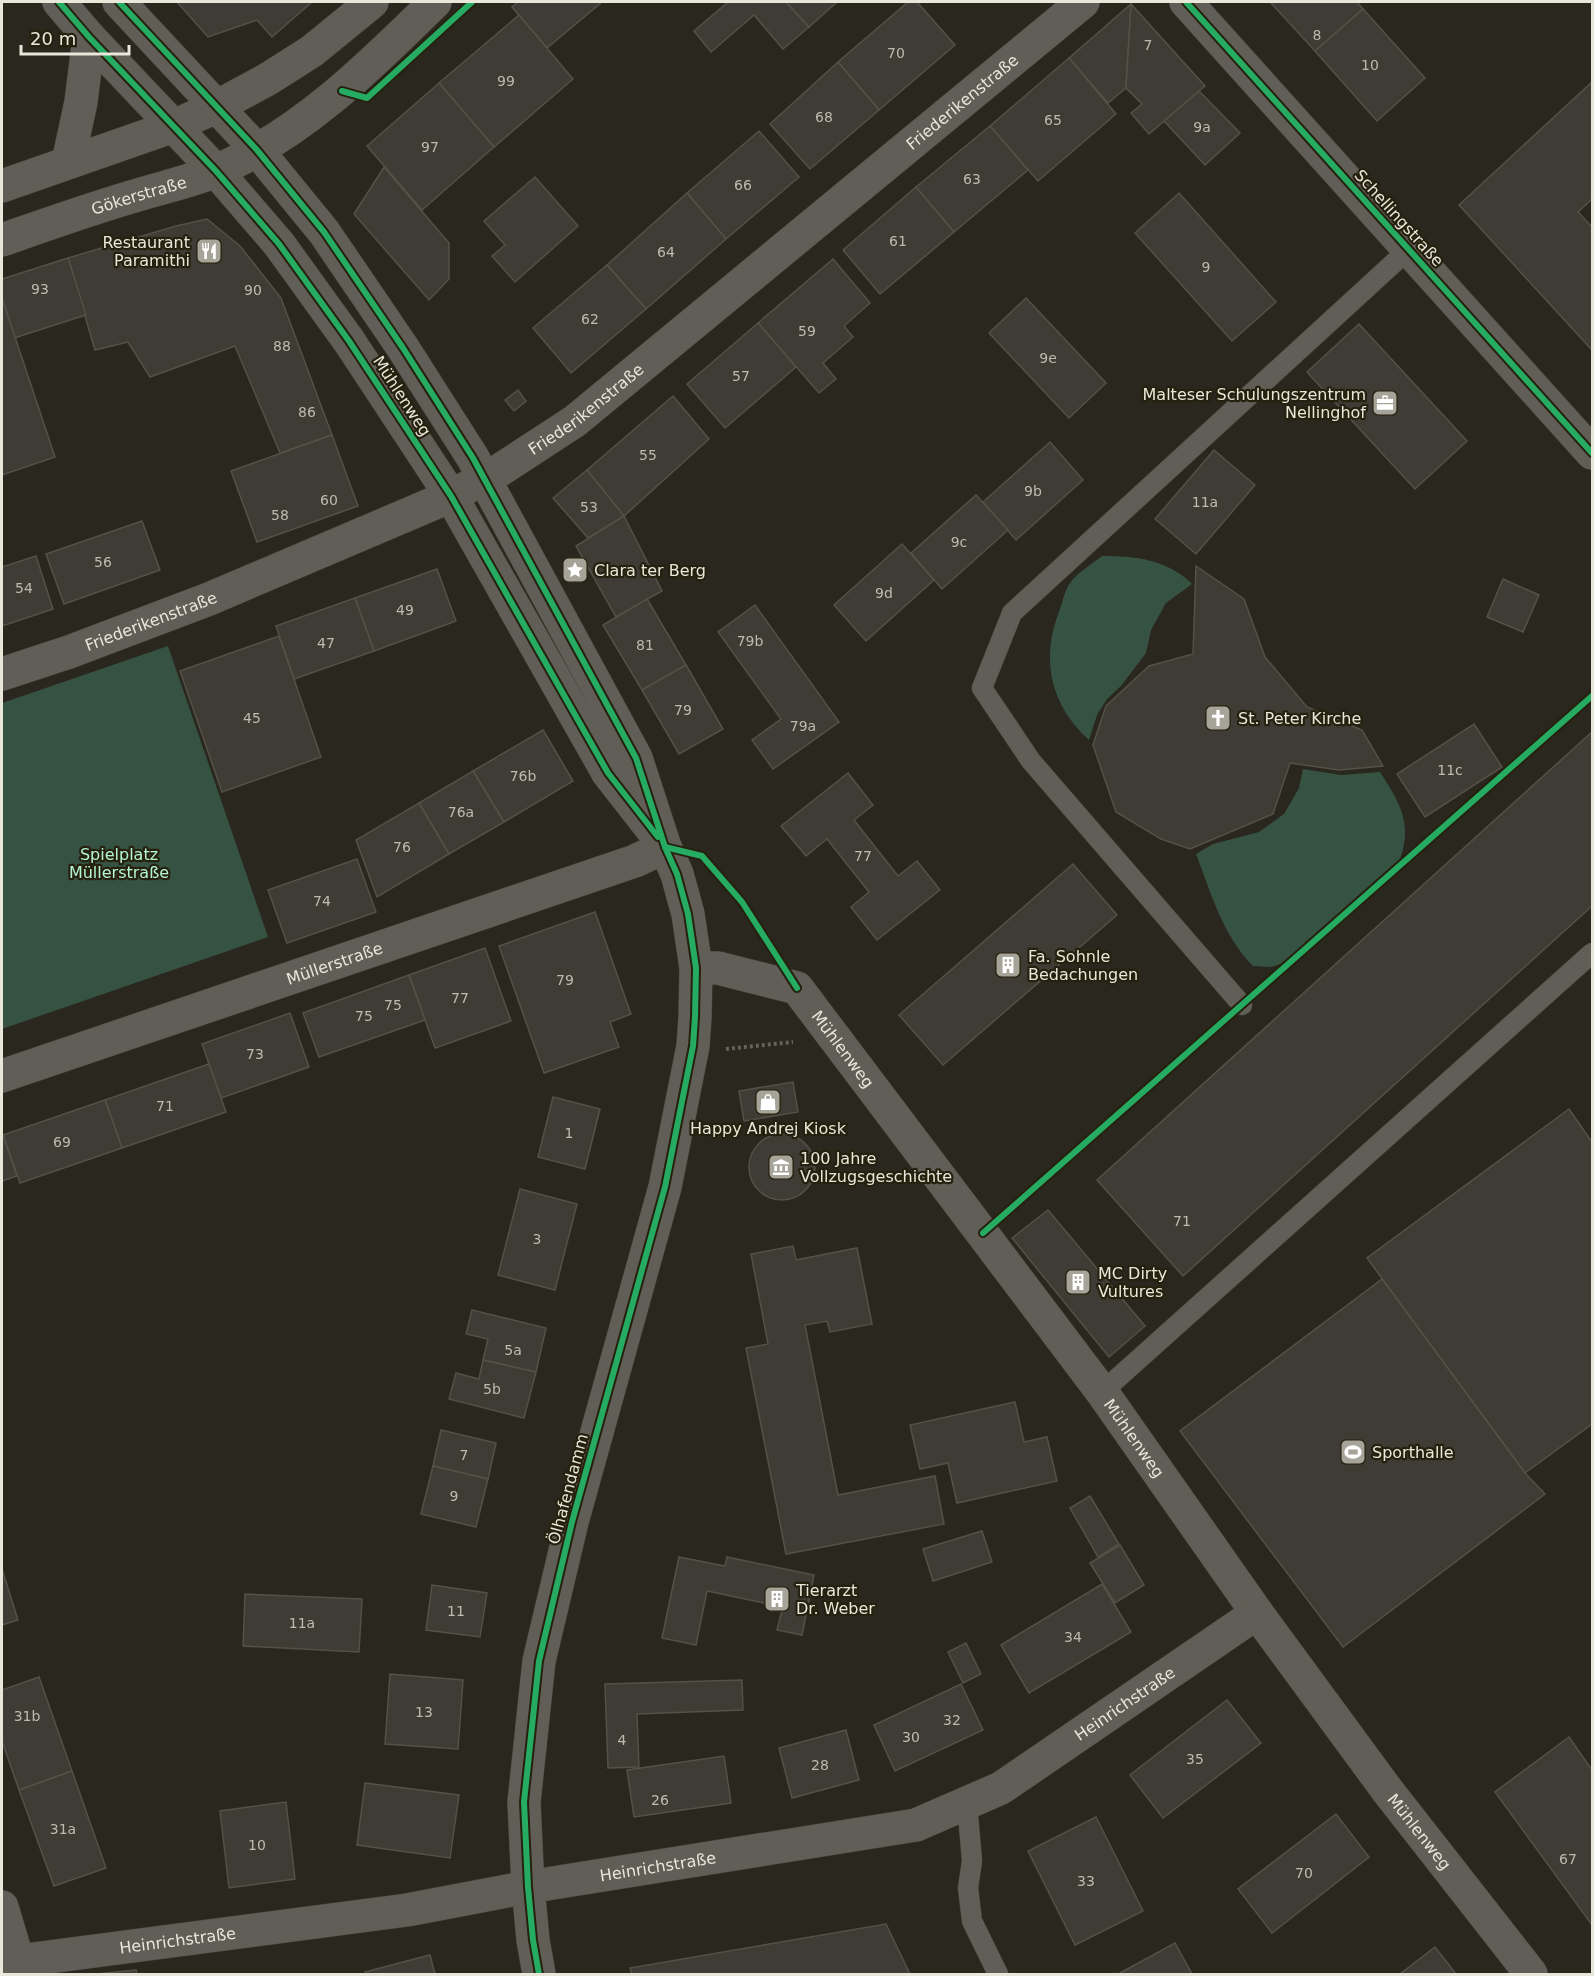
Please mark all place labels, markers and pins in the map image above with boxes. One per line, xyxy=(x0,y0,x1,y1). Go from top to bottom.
place label: Restaurant Paramithi xyxy=(102,233,190,270)
restaurant icon: Restaurant Paramithi xyxy=(194,236,224,266)
place label: Malteser Schulungszentrum Nellinghof xyxy=(1143,385,1366,422)
office icon: Malteser Schulungszentrum Nellinghof xyxy=(1370,388,1400,418)
place icon: Clara ter Berg xyxy=(560,555,590,585)
place label: Clara ter Berg xyxy=(594,561,706,580)
church icon: St. Peter Kirche xyxy=(1203,703,1233,733)
place label: St. Peter Kirche xyxy=(1238,709,1361,728)
place label: Fa. Sohnle Bedachungen xyxy=(1028,947,1138,984)
building icon: Fa. Sohnle Bedachungen xyxy=(993,950,1023,980)
shop icon: Happy Andrej Kiosk xyxy=(753,1087,783,1117)
place label: Happy Andrej Kiosk xyxy=(690,1119,847,1138)
place label: 100 Jahre Vollzugsgeschichte xyxy=(800,1149,952,1186)
museum icon: 100 Jahre Vollzugsgeschichte xyxy=(766,1152,796,1182)
place label: MC Dirty Vultures xyxy=(1098,1264,1167,1301)
building icon: MC Dirty Vultures xyxy=(1063,1267,1093,1297)
sports icon: Sporthalle xyxy=(1338,1437,1368,1467)
place label: Sporthalle xyxy=(1372,1443,1454,1462)
place label: Tierarzt Dr. Weber xyxy=(795,1581,875,1618)
building icon: Tierarzt Dr. Weber xyxy=(762,1584,792,1614)

